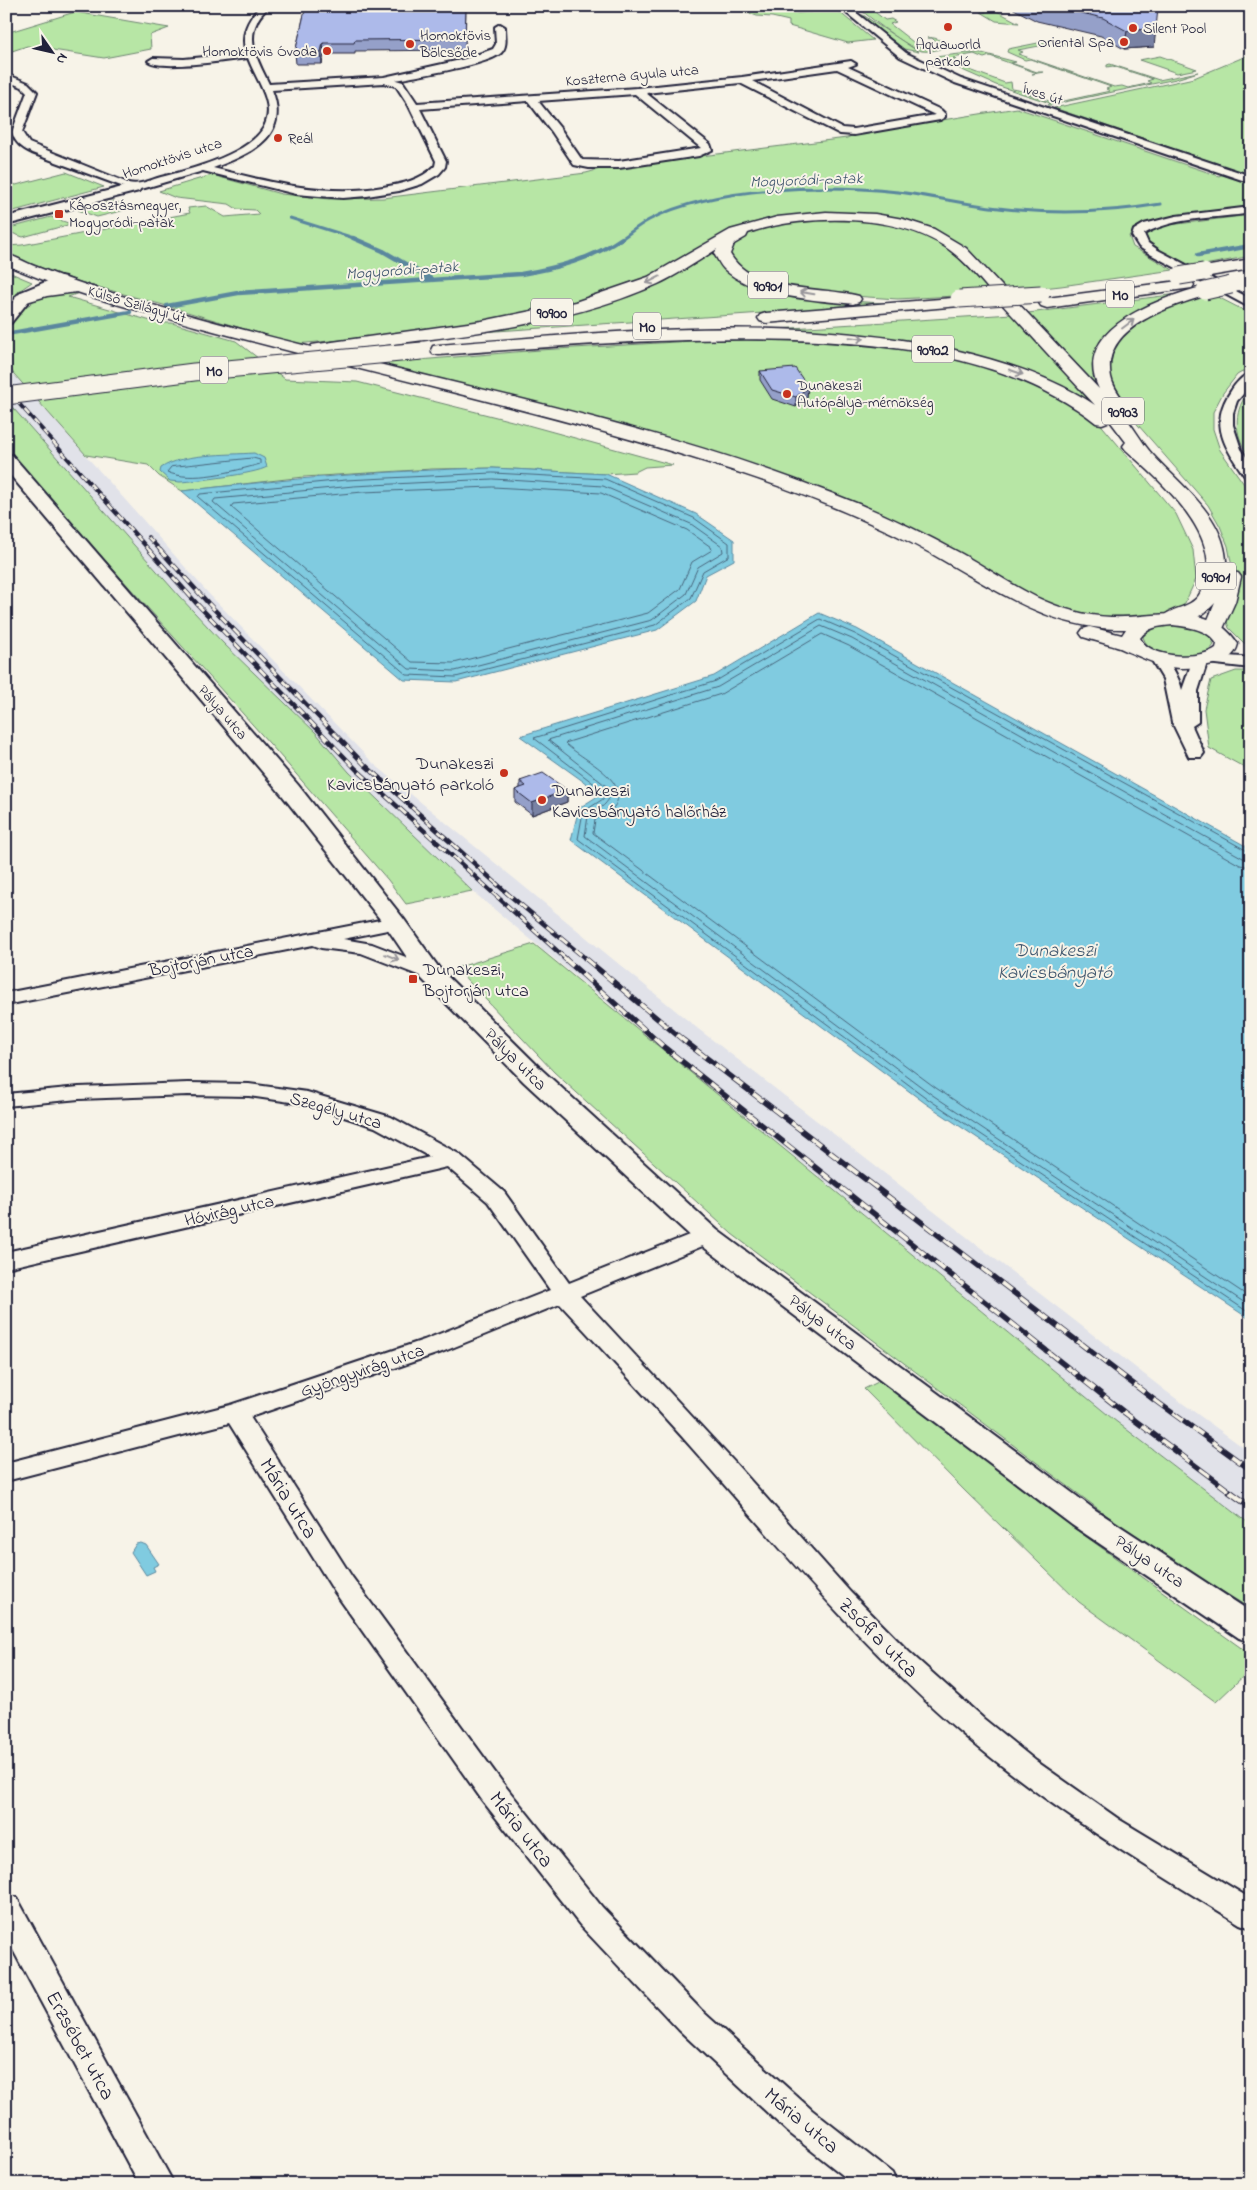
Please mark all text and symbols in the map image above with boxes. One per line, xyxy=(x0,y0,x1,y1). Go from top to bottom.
place label: Silent Pool xyxy=(1143,18,1206,40)
marker: Aquaworld parkoló xyxy=(942,21,954,33)
marker: Silent Pool xyxy=(1127,22,1139,34)
place label: Homoktövis Bölcsőde xyxy=(419,25,491,64)
north arrow xyxy=(28,28,78,78)
place label: Oriental Spa xyxy=(1037,32,1114,54)
place label: Aquaworld parkoló xyxy=(915,34,981,73)
marker: Oriental Spa xyxy=(1118,36,1130,48)
marker: Homoktövis Bölcsőde xyxy=(404,38,416,50)
place label: Homoktövis Óvoda xyxy=(202,41,317,63)
marker: Homoktövis Óvoda xyxy=(321,45,333,57)
text: N xyxy=(50,49,73,68)
street label: Koszterna Gyula utca xyxy=(565,59,700,94)
street label: Íves út xyxy=(1019,78,1066,112)
place label: Reál xyxy=(288,128,313,150)
marker: Reál xyxy=(272,132,284,144)
street label: Homoktövis utca xyxy=(120,133,225,185)
water label: Mogyoródi-patak xyxy=(749,167,864,195)
place label: Káposztásmegyer, Mogyoródi-patak xyxy=(69,195,182,235)
marker: Káposztásmegyer, Mogyoródi-patak xyxy=(53,208,65,220)
water label: Mogyoródi-patak xyxy=(345,255,460,287)
road number: 90901 xyxy=(748,272,788,298)
one-way arrow xyxy=(646,276,661,285)
street label: Külső Szilágyi út xyxy=(85,280,188,330)
road number: M0 xyxy=(1106,280,1134,308)
one-way arrow xyxy=(799,288,815,298)
road number: 90900 xyxy=(531,298,573,326)
road number: M0 xyxy=(633,312,661,340)
one-way arrow xyxy=(1121,319,1135,329)
one-way arrow xyxy=(849,334,865,343)
road number: 90902 xyxy=(912,336,954,362)
road number: M0 xyxy=(200,356,228,384)
one-way arrow xyxy=(1007,368,1023,377)
place label: Dunakeszi Autópálya-mérnökség xyxy=(796,375,934,415)
marker: Dunakeszi Autópálya-mérnökség xyxy=(781,388,793,400)
road number: 90903 xyxy=(1102,398,1144,424)
road number: 90901 xyxy=(1196,562,1236,590)
street label: Pálya utca xyxy=(191,680,252,746)
place label: Dunakeszi Kavicsbányató parkoló xyxy=(327,752,494,799)
marker: Dunakeszi Kavicsbányató parkoló xyxy=(498,767,510,779)
place label: Dunakeszi Kavicsbányató halőrház xyxy=(551,779,727,826)
marker: Dunakeszi Kavicsbányató halőrház xyxy=(536,794,548,806)
water label: Dunakeszi Kavicsbányató xyxy=(998,938,1113,987)
street label: Bojtorján utca xyxy=(146,939,256,985)
one-way arrow xyxy=(384,953,399,962)
place label: Dunakeszi, Bojtorján utca xyxy=(422,958,529,1005)
marker: Dunakeszi, Bojtorján utca xyxy=(407,973,419,985)
street label: Pálya utca xyxy=(477,1023,552,1098)
street label: Szegély utca xyxy=(286,1086,385,1138)
street label: Hóvirág utca xyxy=(182,1189,277,1236)
street label: Pálya utca xyxy=(782,1289,861,1358)
street label: Gyöngyvirág utca xyxy=(297,1338,429,1406)
street label: Mária utca xyxy=(251,1453,324,1545)
street label: Pálya utca xyxy=(1109,1530,1189,1596)
street label: Zsófia utca xyxy=(830,1591,925,1686)
street label: Mária utca xyxy=(481,1786,560,1875)
street label: Erzsébet utca xyxy=(37,1986,122,2106)
street label: Mária utca xyxy=(757,2081,845,2162)

